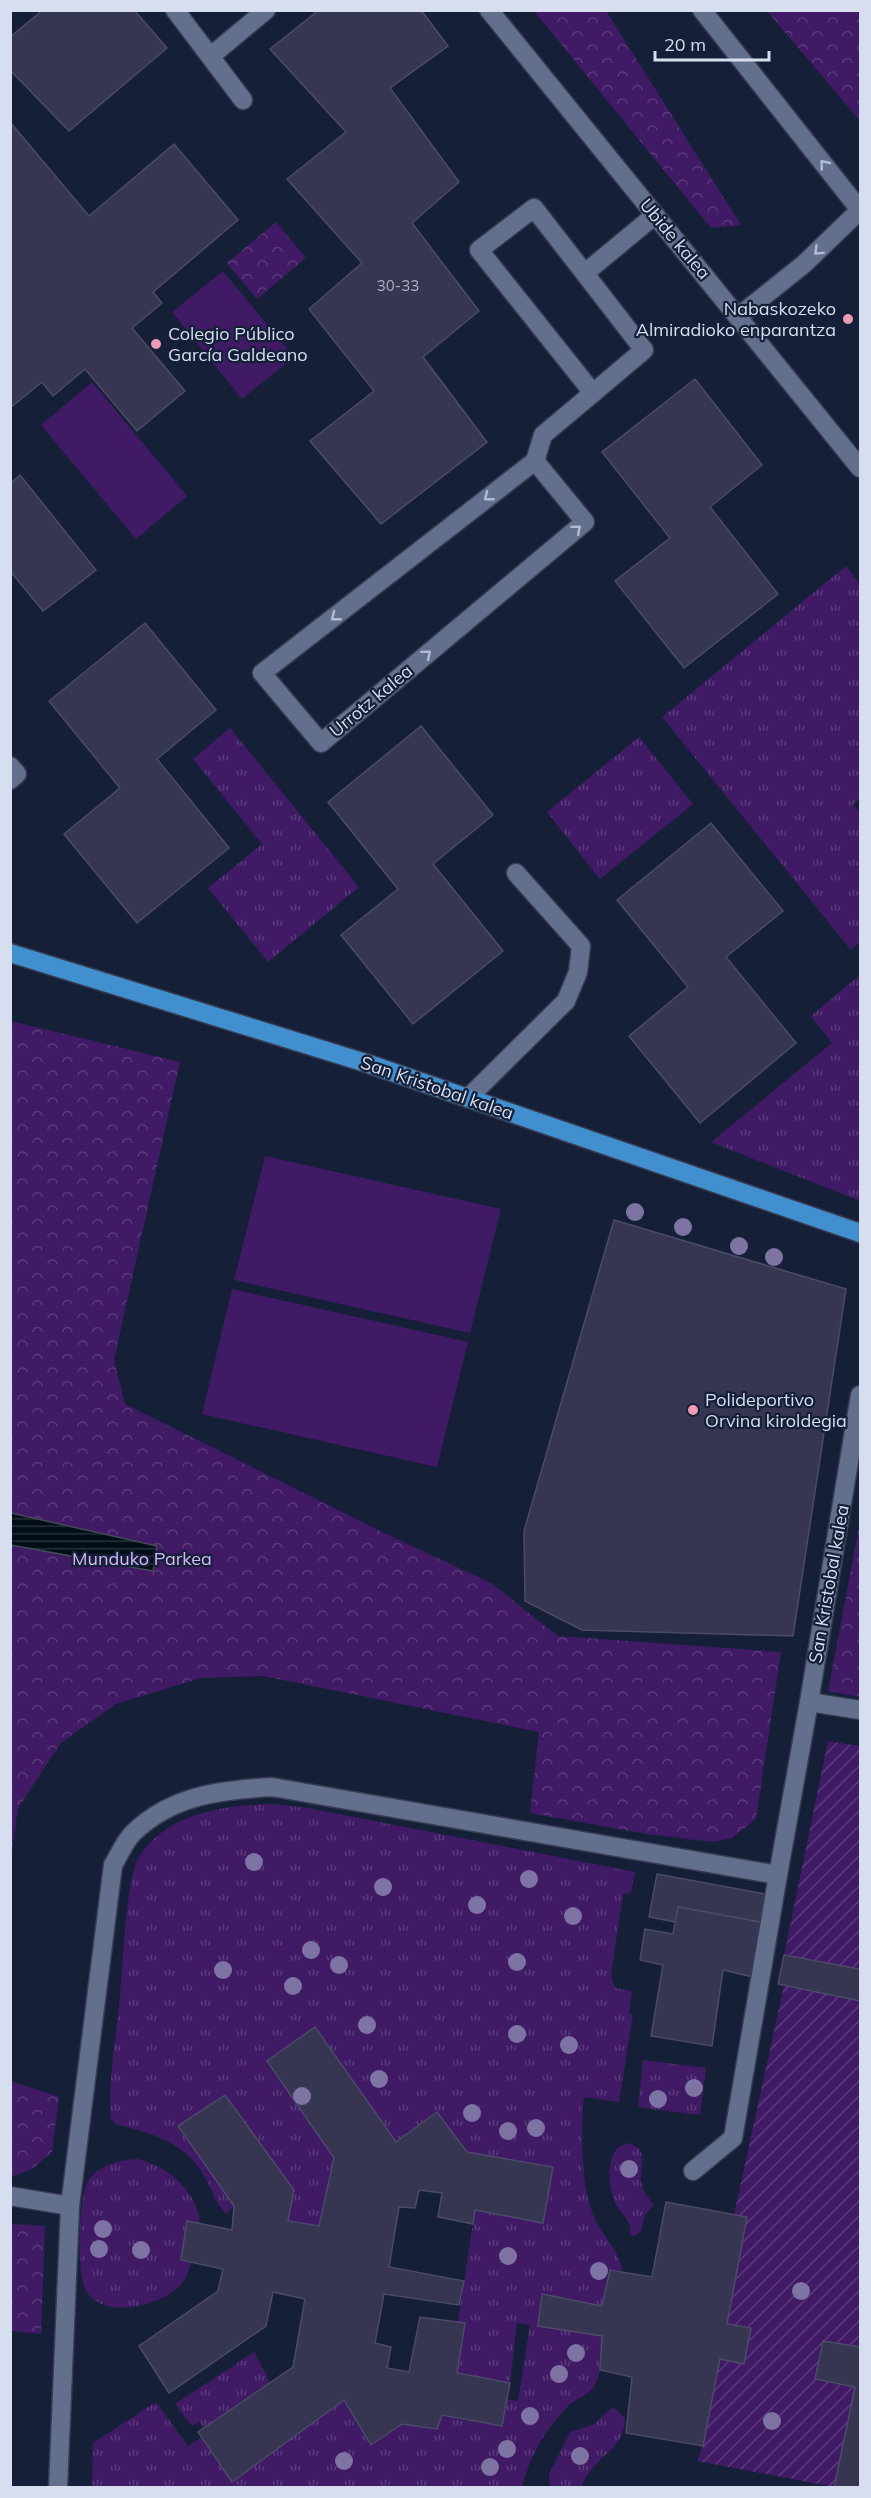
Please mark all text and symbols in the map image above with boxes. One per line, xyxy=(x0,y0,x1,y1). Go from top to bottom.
scale bar xyxy=(655,24,769,62)
text: 20 m xyxy=(664,33,706,56)
one-way arrow xyxy=(820,160,831,171)
street label: Ubide kalea xyxy=(635,194,716,284)
one-way arrow xyxy=(815,243,826,254)
house number: 30-33 xyxy=(377,276,419,295)
place label: Nabaskozeko Almiradioko enparantza xyxy=(636,297,836,341)
marker: Nabaskozeko Almiradioko enparantza xyxy=(841,312,855,326)
place label: Colegio Público García Galdeano xyxy=(168,322,308,366)
marker: Colegio Público García Galdeano xyxy=(149,337,163,351)
one-way arrow xyxy=(484,490,495,501)
one-way arrow xyxy=(570,526,581,537)
one-way arrow xyxy=(330,610,341,621)
one-way arrow xyxy=(420,650,431,661)
street label: Urrotz kalea xyxy=(324,659,417,742)
street label: San Kristobal kalea xyxy=(358,1051,517,1124)
place label: Polideportivo Orvina kiroldegia xyxy=(705,1388,847,1432)
marker: Polideportivo Orvina kiroldegia xyxy=(686,1403,700,1417)
street label: San Kristobal kalea xyxy=(803,1503,854,1665)
park label: Munduko Parkea xyxy=(72,1547,212,1570)

